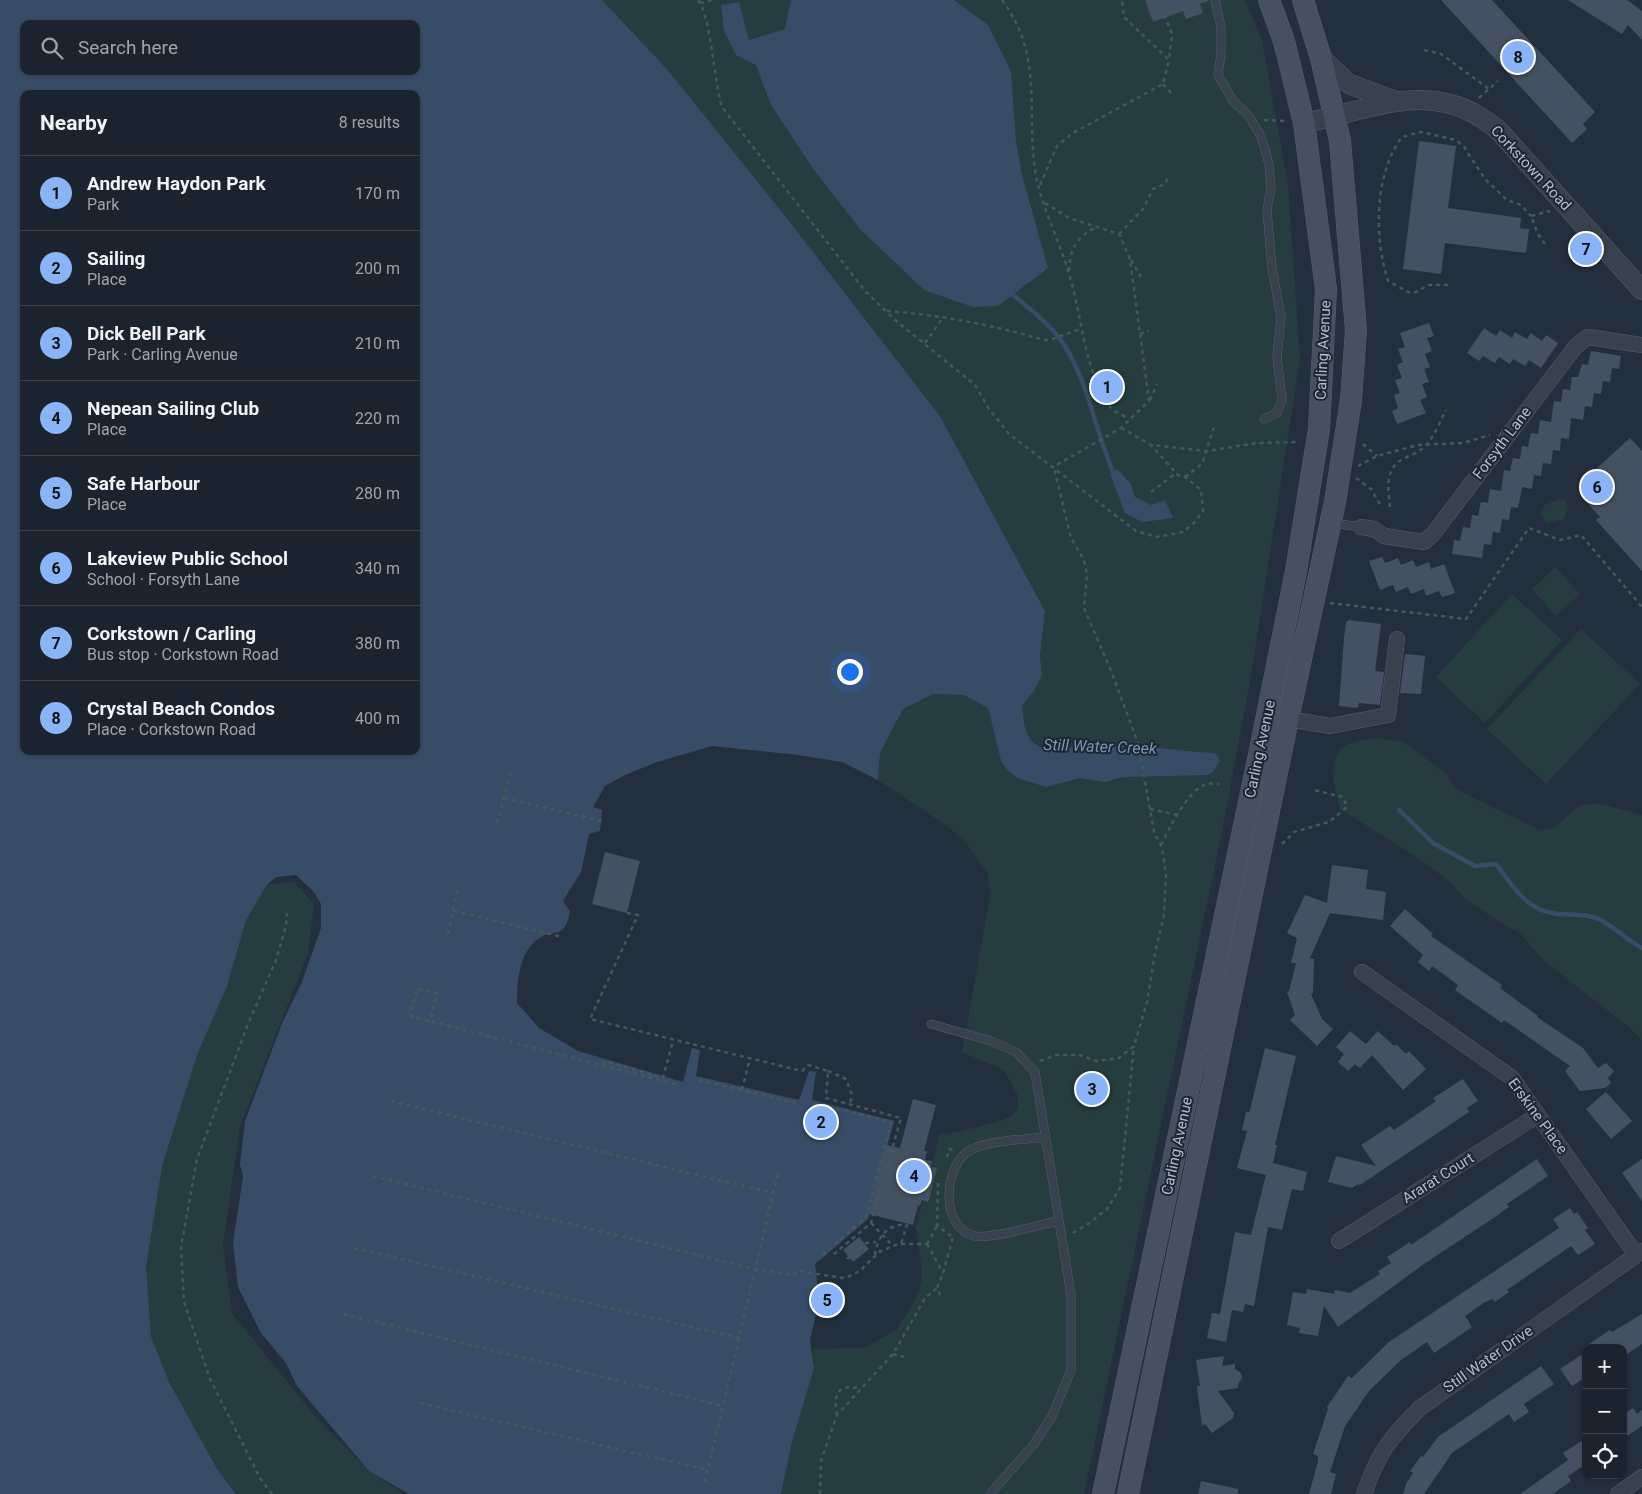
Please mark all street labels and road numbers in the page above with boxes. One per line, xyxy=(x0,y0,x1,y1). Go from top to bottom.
street label: Corkstown Road xyxy=(1487,122,1575,214)
street label: Carling Avenue xyxy=(1311,300,1335,400)
street label: Forsyth Lane xyxy=(1469,403,1535,483)
street label: Carling Avenue xyxy=(1241,698,1279,800)
street label: Erskine Place xyxy=(1504,1074,1572,1158)
street label: Carling Avenue xyxy=(1158,1095,1196,1197)
street label: Ararat Court xyxy=(1399,1149,1477,1207)
street label: Still Water Drive xyxy=(1440,1321,1536,1397)

